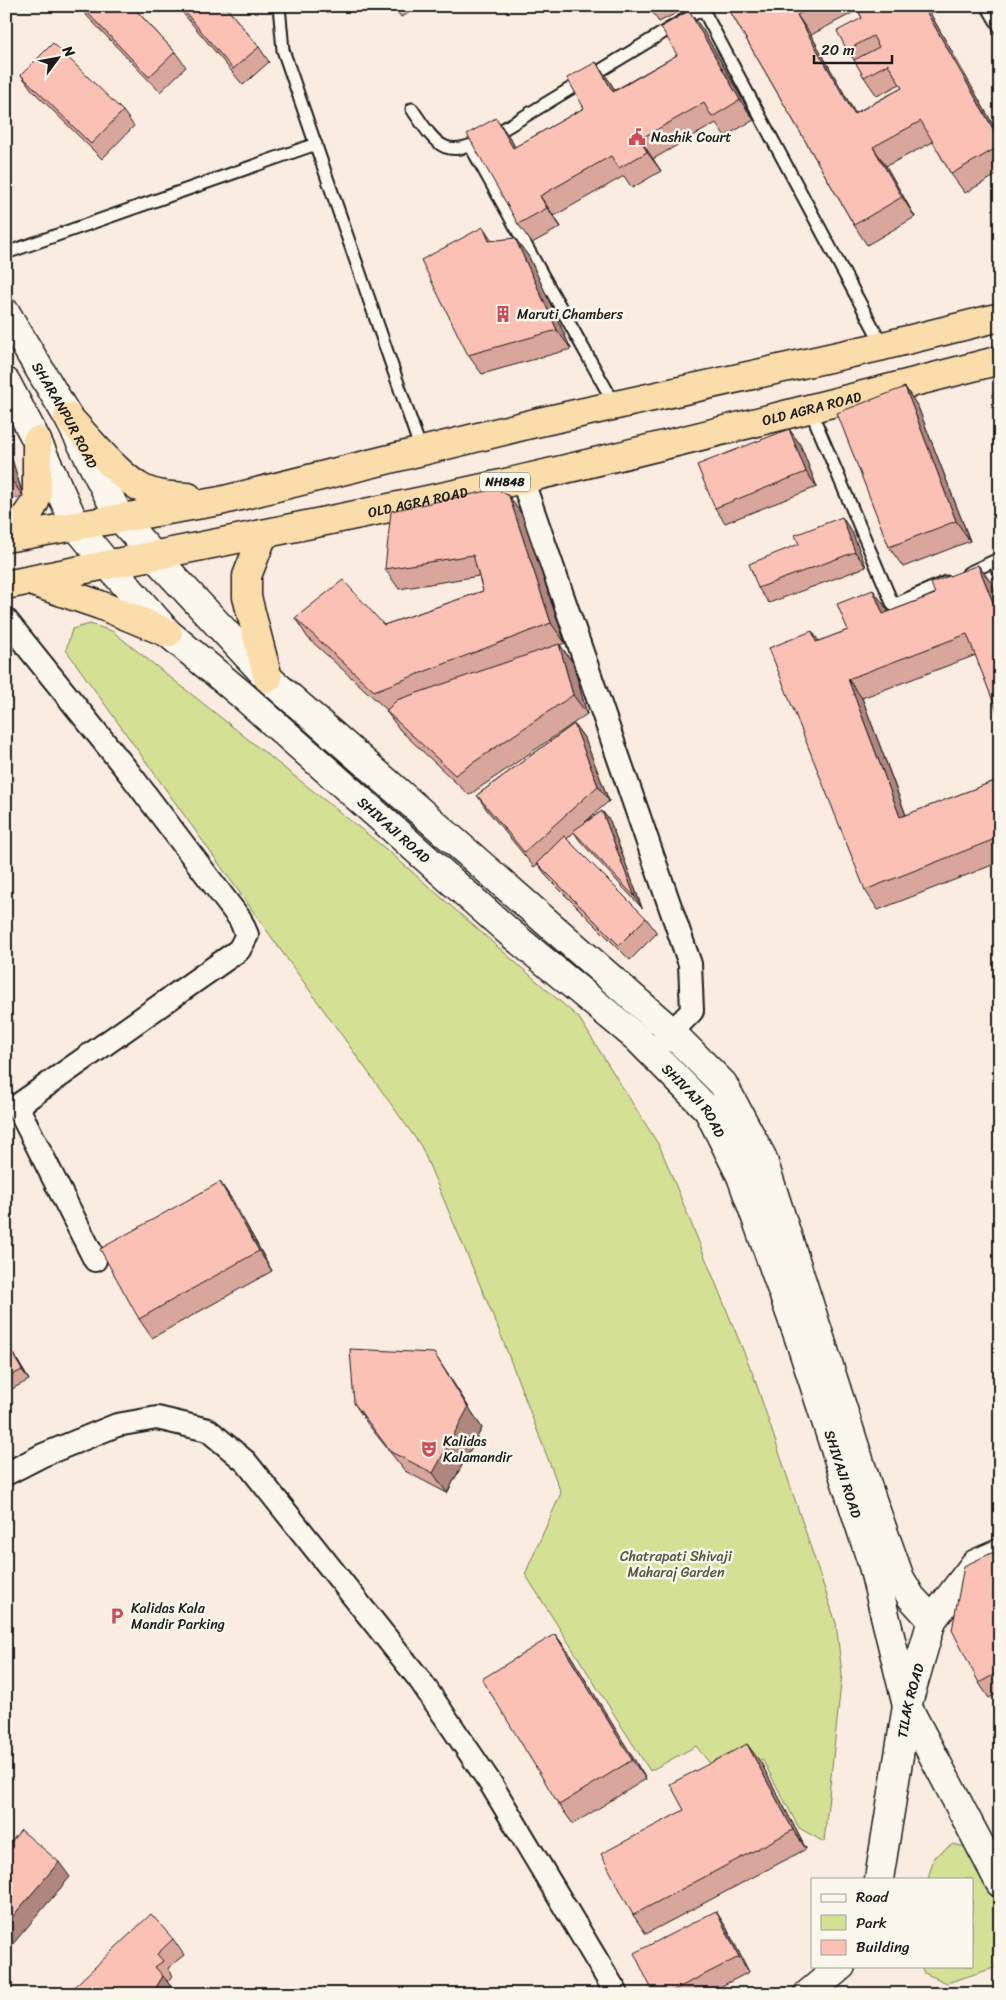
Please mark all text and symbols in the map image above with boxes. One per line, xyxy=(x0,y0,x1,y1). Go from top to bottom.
north arrow xyxy=(32,32,82,82)
scale bar xyxy=(814,32,891,64)
text: 20 m xyxy=(821,37,855,63)
text: N xyxy=(55,40,82,62)
place label: Nashik Court xyxy=(651,125,731,150)
public building icon: Nashik Court xyxy=(627,127,647,147)
place label: Maruti Chambers xyxy=(517,302,624,327)
building icon: Maruti Chambers xyxy=(493,304,513,324)
street label: SHARANPUR ROAD xyxy=(25,357,105,474)
street label: OLD AGRA ROAD xyxy=(759,384,865,433)
road number: NH848 xyxy=(480,472,530,492)
street label: OLD AGRA ROAD xyxy=(366,480,471,525)
street label: SHIVAJI ROAD xyxy=(351,791,437,870)
street label: SHIVAJI ROAD xyxy=(655,1058,732,1143)
street label: SHIVAJI ROAD xyxy=(817,1427,869,1522)
place label: Kalidas Kalamandir xyxy=(443,1429,513,1470)
theatre icon: Kalidas Kalamandir xyxy=(419,1439,439,1459)
park label: Chatrapati Shivaji Maharaj Garden xyxy=(620,1544,733,1585)
place label: Kalidas Kala Mandir Parking xyxy=(131,1596,225,1637)
parking icon: Kalidas Kala Mandir Parking xyxy=(107,1606,127,1626)
street label: TILAK ROAD xyxy=(890,1660,932,1740)
legend xyxy=(811,1878,974,1968)
text: Road xyxy=(856,1884,889,1910)
text: Park xyxy=(856,1910,887,1936)
text: Building xyxy=(856,1934,910,1960)

